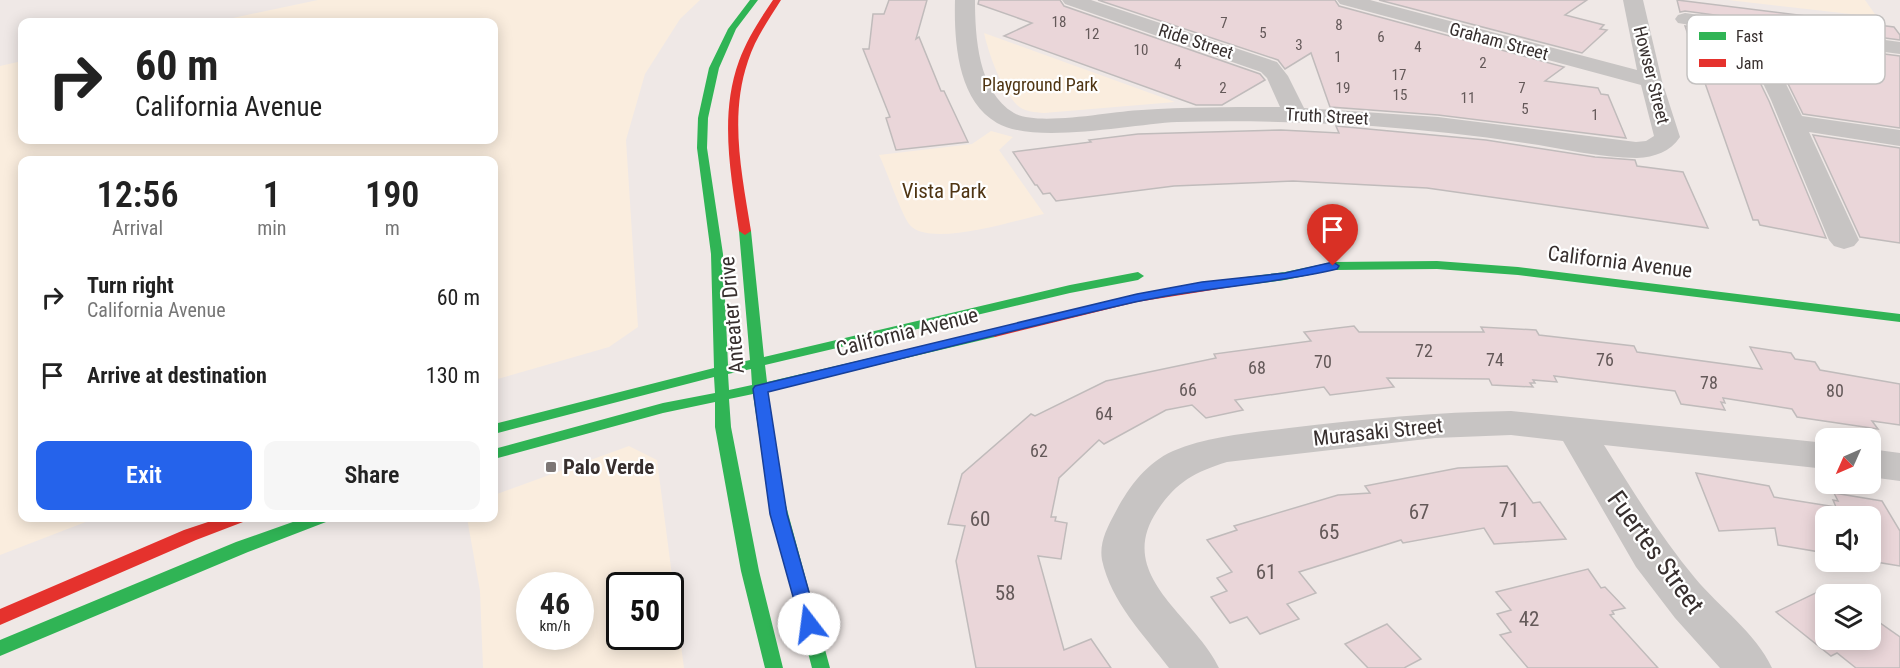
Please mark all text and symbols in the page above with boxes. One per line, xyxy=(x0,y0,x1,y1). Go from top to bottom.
house number: 18 xyxy=(1052,13,1066,31)
house number: 7 xyxy=(1220,14,1228,32)
legend xyxy=(1687,15,1885,84)
house number: 8 xyxy=(1335,16,1343,34)
street label: Graham Street xyxy=(1447,18,1551,64)
street label: Ride Street xyxy=(1156,19,1236,63)
house number: 5 xyxy=(1259,24,1267,42)
street label: Howser Street xyxy=(1630,24,1674,126)
house number: 12 xyxy=(1085,25,1099,43)
text: Fast xyxy=(1736,27,1763,46)
house number: 6 xyxy=(1377,28,1385,46)
house number: 3 xyxy=(1295,36,1303,54)
house number: 4 xyxy=(1414,38,1422,56)
text: 60 m xyxy=(135,41,218,90)
house number: 10 xyxy=(1134,41,1148,59)
icon: right xyxy=(36,42,114,120)
house number: 1 xyxy=(1334,48,1342,66)
house number: 2 xyxy=(1479,54,1487,72)
text: Jam xyxy=(1736,54,1763,73)
house number: 4 xyxy=(1174,55,1182,73)
house number: 17 xyxy=(1392,66,1406,84)
park label: Playground Park xyxy=(982,74,1098,95)
house number: 2 xyxy=(1219,79,1227,97)
house number: 19 xyxy=(1336,79,1350,97)
house number: 7 xyxy=(1518,79,1526,97)
house number: 15 xyxy=(1393,86,1407,104)
house number: 11 xyxy=(1461,89,1475,107)
text: California Avenue xyxy=(135,91,322,123)
house number: 5 xyxy=(1521,100,1529,118)
street label: Truth Street xyxy=(1285,103,1369,129)
house number: 1 xyxy=(1591,106,1599,124)
text: 12:56 xyxy=(97,174,179,216)
text: 1 xyxy=(263,174,281,216)
text: 190 xyxy=(365,174,419,216)
park label: Vista Park xyxy=(902,179,987,203)
pin xyxy=(1307,204,1358,266)
icon: arrive xyxy=(1316,213,1349,246)
text: Arrival xyxy=(112,216,163,240)
text: min xyxy=(257,216,286,240)
text: m xyxy=(385,216,400,240)
street label: California Avenue xyxy=(1546,241,1694,283)
street label: Anteater Drive xyxy=(715,255,749,375)
text: Turn right xyxy=(87,273,174,298)
icon: right xyxy=(36,281,69,314)
text: 60 m xyxy=(437,285,480,310)
text: California Avenue xyxy=(87,298,226,322)
street label: California Avenue xyxy=(834,303,981,361)
house number: 72 xyxy=(1415,340,1433,361)
house number: 74 xyxy=(1486,349,1504,370)
house number: 76 xyxy=(1596,349,1614,370)
house number: 70 xyxy=(1314,351,1332,372)
house number: 68 xyxy=(1248,357,1266,378)
icon: arrive xyxy=(36,359,69,392)
text: Arrive at destination xyxy=(87,363,267,388)
text: 130 m xyxy=(426,363,480,388)
house number: 78 xyxy=(1700,372,1718,393)
house number: 66 xyxy=(1179,379,1197,400)
house number: 80 xyxy=(1826,380,1844,401)
house number: 64 xyxy=(1095,403,1113,424)
street label: Murasaki Street xyxy=(1312,413,1444,451)
north arrow xyxy=(1815,428,1881,494)
map controls xyxy=(1815,428,1881,650)
house number: 62 xyxy=(1030,440,1048,461)
button: Exit xyxy=(36,441,252,510)
button: Share xyxy=(264,441,480,510)
place label: Palo Verde xyxy=(563,455,654,479)
marker: Palo Verde xyxy=(544,460,558,474)
street label: Fuertes Street xyxy=(1601,485,1711,619)
house number: 71 xyxy=(1499,498,1519,522)
house number: 67 xyxy=(1409,500,1429,524)
button: sound xyxy=(1815,506,1881,572)
house number: 60 xyxy=(970,507,990,531)
house number: 65 xyxy=(1319,520,1339,544)
house number: 61 xyxy=(1256,560,1276,584)
speed limit sign: 50 xyxy=(606,572,684,650)
house number: 58 xyxy=(995,581,1015,605)
button: layers xyxy=(1815,584,1881,650)
text: 46 xyxy=(540,586,570,621)
position arrow xyxy=(777,592,841,656)
house number: 42 xyxy=(1519,607,1539,631)
text: km/h xyxy=(540,617,570,635)

